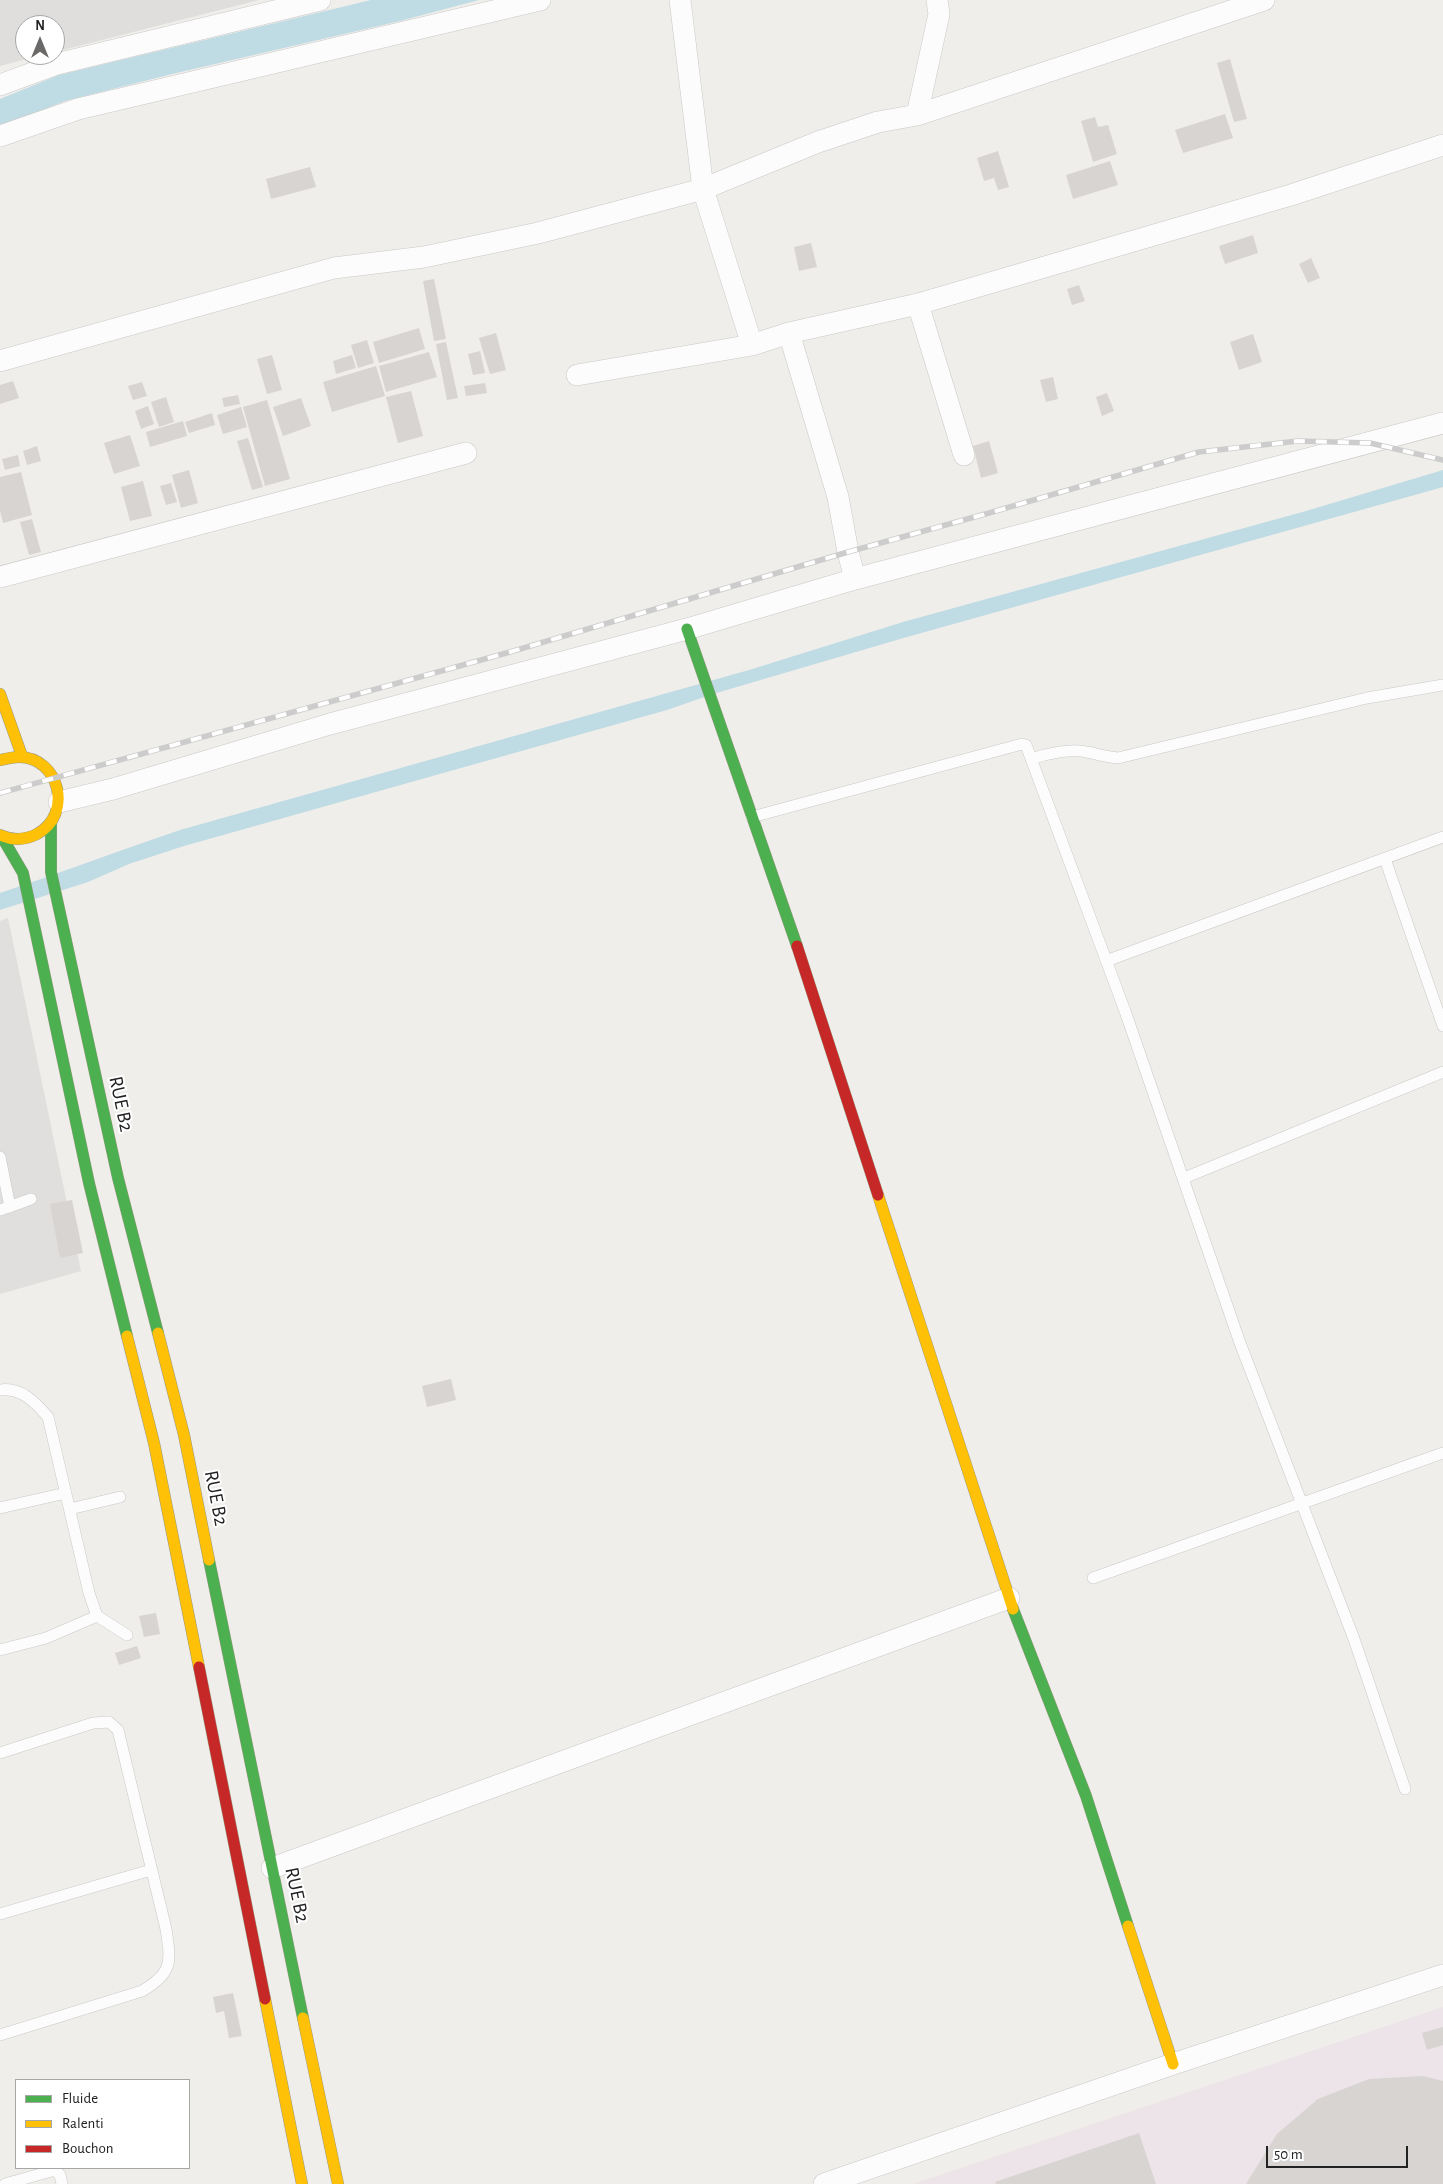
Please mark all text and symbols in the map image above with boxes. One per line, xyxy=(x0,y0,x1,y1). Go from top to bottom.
north arrow xyxy=(15,15,65,65)
text: N xyxy=(35,19,45,33)
street label: RUE B2 xyxy=(103,1074,139,1134)
street label: RUE B2 xyxy=(199,1468,233,1528)
street label: RUE B2 xyxy=(279,1865,315,1925)
legend xyxy=(15,2079,190,2169)
text: Fluide xyxy=(62,2091,98,2106)
text: Ralenti xyxy=(62,2116,104,2131)
scale bar xyxy=(1268,2136,1410,2168)
text: Bouchon xyxy=(62,2141,113,2156)
text: 50 m xyxy=(1274,2147,1303,2162)

